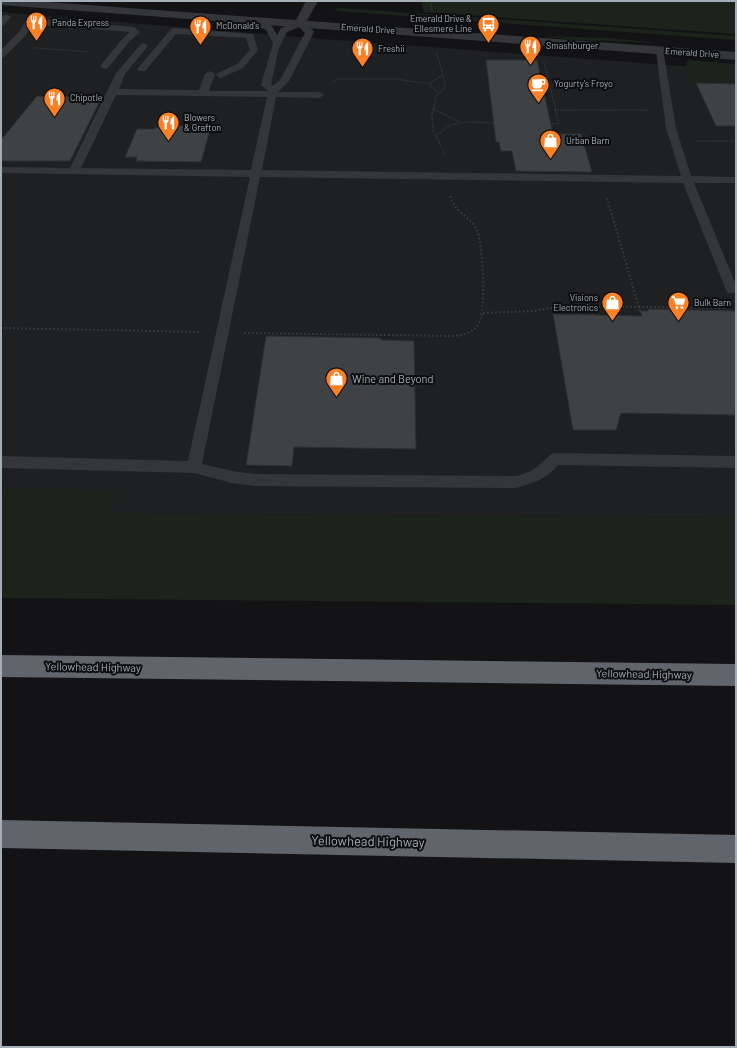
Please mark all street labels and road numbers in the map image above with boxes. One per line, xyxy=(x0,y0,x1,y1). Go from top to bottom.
street label: Emerald Drive xyxy=(341,21,396,36)
street label: Emerald Drive xyxy=(665,45,720,60)
street label: Yellowhead Highway xyxy=(45,659,141,674)
street label: Yellowhead Highway xyxy=(596,666,692,681)
street label: Yellowhead Highway xyxy=(311,832,425,850)

